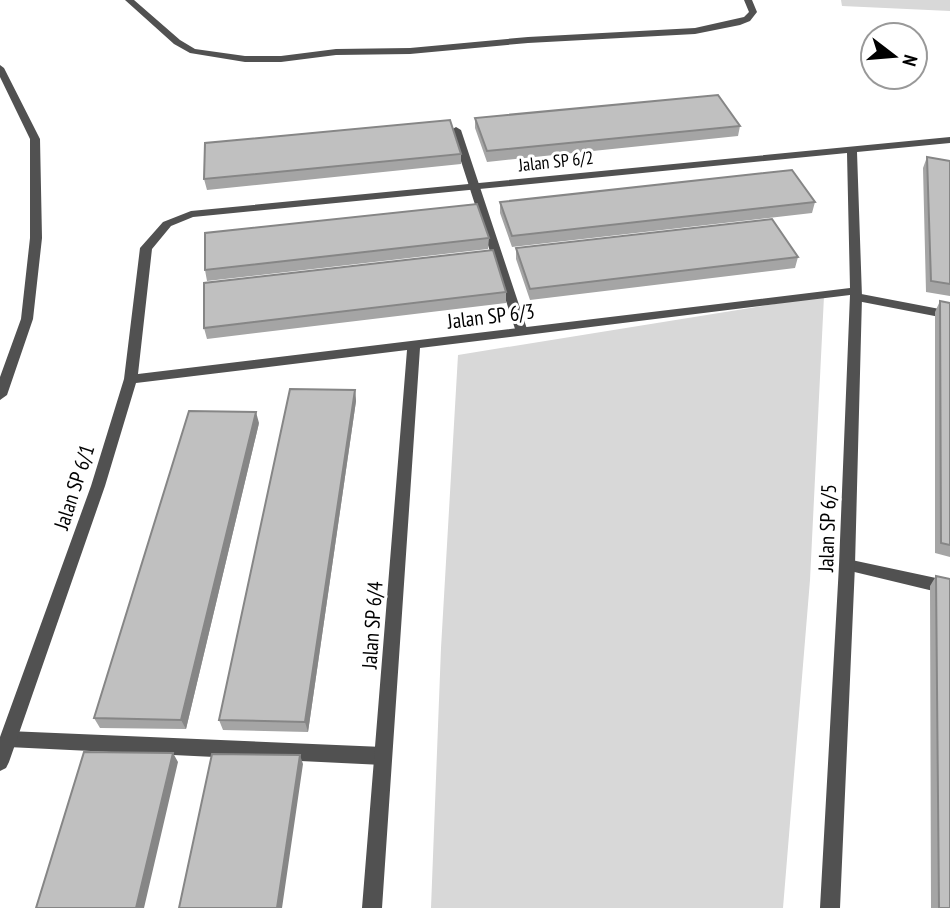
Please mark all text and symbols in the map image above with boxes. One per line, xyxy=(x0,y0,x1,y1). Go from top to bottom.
north arrow xyxy=(859,21,929,91)
text: N xyxy=(897,52,923,69)
street label: Jalan SP 6/2 xyxy=(516,146,595,176)
street label: Jalan SP 6/3 xyxy=(445,297,536,335)
street label: Jalan SP 6/1 xyxy=(47,441,100,534)
street label: Jalan SP 6/5 xyxy=(812,484,842,573)
street label: Jalan SP 6/4 xyxy=(355,580,389,671)

